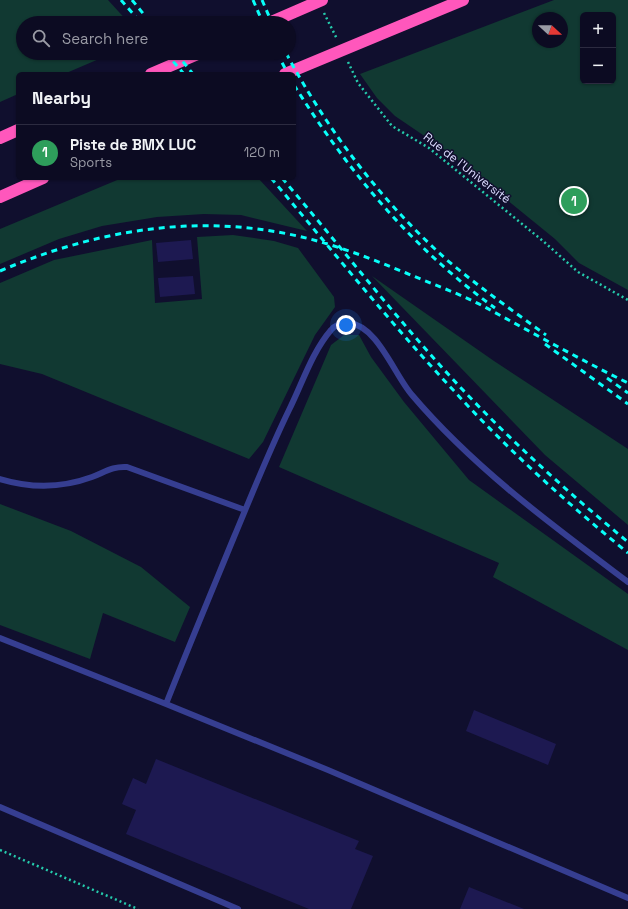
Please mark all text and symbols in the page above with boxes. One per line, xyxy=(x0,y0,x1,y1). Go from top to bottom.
north arrow xyxy=(532,12,568,48)
map controls xyxy=(580,12,616,84)
button: + xyxy=(580,12,616,48)
search box xyxy=(16,16,296,60)
icon: search xyxy=(30,27,52,49)
text: Search here xyxy=(62,29,148,48)
button: − xyxy=(580,48,616,84)
text: Nearby xyxy=(32,87,91,109)
street label: Rue de l'Université xyxy=(420,129,514,207)
text: Piste de BMX LUC xyxy=(70,135,196,154)
text: 1 xyxy=(42,144,48,161)
text: 120 m xyxy=(244,144,280,161)
text: Sports xyxy=(70,154,112,171)
pin: 1 xyxy=(561,186,587,216)
your location xyxy=(336,315,356,335)

